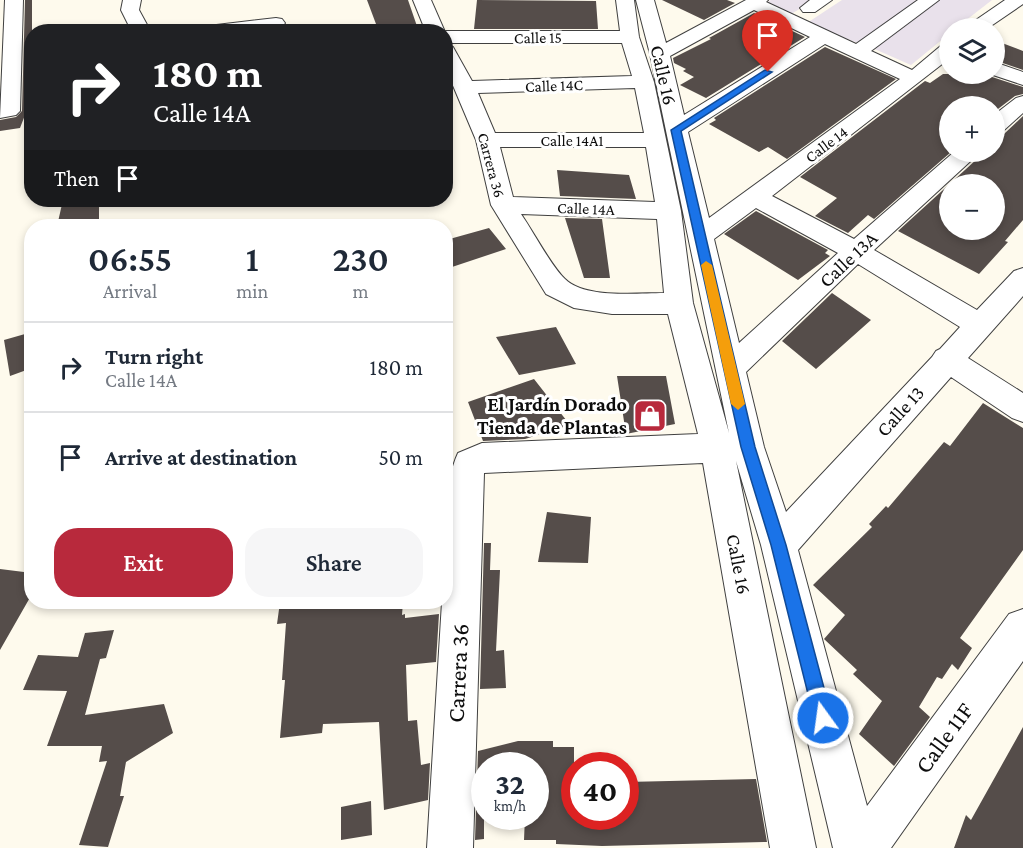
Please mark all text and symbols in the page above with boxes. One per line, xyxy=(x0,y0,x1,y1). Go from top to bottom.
pin xyxy=(742,10,793,72)
map controls xyxy=(939,18,1005,240)
button: layers xyxy=(939,18,1005,84)
icon: arrive xyxy=(751,19,784,52)
street label: Calle 15 xyxy=(514,29,562,46)
street label: Calle 16 xyxy=(646,43,682,107)
icon: right xyxy=(54,48,132,126)
text: 180 m xyxy=(153,49,262,96)
street label: Calle 14C xyxy=(525,76,583,95)
button: + xyxy=(939,96,1005,162)
text: Calle 14A xyxy=(153,98,251,128)
street label: Calle 14 xyxy=(802,123,851,166)
street label: Carrera 36 xyxy=(475,131,508,199)
street label: Calle 14A1 xyxy=(540,132,604,149)
icon: arrive xyxy=(111,162,144,195)
text: Then xyxy=(54,166,99,191)
button: − xyxy=(939,174,1005,240)
street label: Calle 14A xyxy=(557,199,616,218)
street label: Calle 13A xyxy=(814,226,882,291)
text: 06:55 xyxy=(88,239,172,279)
text: 1 xyxy=(246,239,259,279)
text: 230 xyxy=(332,239,389,279)
text: Arrival xyxy=(103,280,157,302)
text: min xyxy=(236,280,268,302)
text: m xyxy=(353,280,369,302)
text: Turn right xyxy=(105,344,203,369)
icon: right xyxy=(54,351,87,384)
text: 180 m xyxy=(370,355,423,380)
text: Calle 14A xyxy=(105,369,177,391)
street label: Calle 13 xyxy=(872,381,928,441)
place label: El Jardín Dorado Tienda de Plantas xyxy=(477,393,627,438)
shop icon: El Jardín Dorado Tienda de Plantas xyxy=(632,398,668,434)
icon: arrive xyxy=(54,441,87,474)
text: Arrive at destination xyxy=(105,445,297,470)
text: 50 m xyxy=(378,445,423,470)
button: Exit xyxy=(54,528,233,597)
button: Share xyxy=(245,528,423,597)
street label: Calle 16 xyxy=(722,532,756,596)
street label: Carrera 36 xyxy=(441,623,474,723)
position arrow xyxy=(791,686,855,750)
street label: Calle 11F xyxy=(909,697,978,778)
speed limit sign: 40 xyxy=(561,752,639,830)
text: 32 xyxy=(495,767,525,800)
text: km/h xyxy=(494,798,526,814)

